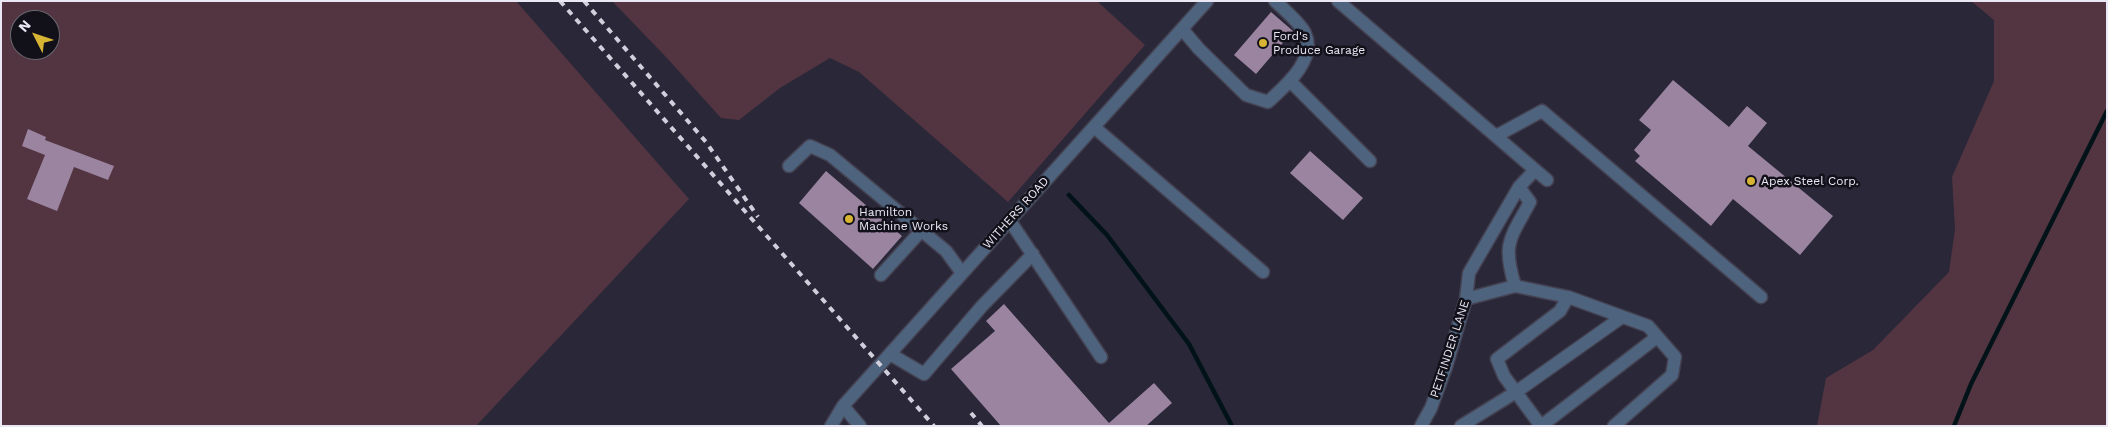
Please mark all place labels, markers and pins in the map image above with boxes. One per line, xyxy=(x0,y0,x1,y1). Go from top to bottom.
place label: Ford's Produce Garage xyxy=(1273,29,1365,57)
marker: Ford's Produce Garage xyxy=(1257,37,1269,49)
place label: Apex Steel Corp. xyxy=(1761,174,1859,188)
marker: Apex Steel Corp. xyxy=(1745,175,1757,187)
place label: Hamilton Machine Works xyxy=(859,205,948,233)
marker: Hamilton Machine Works xyxy=(843,213,855,225)

